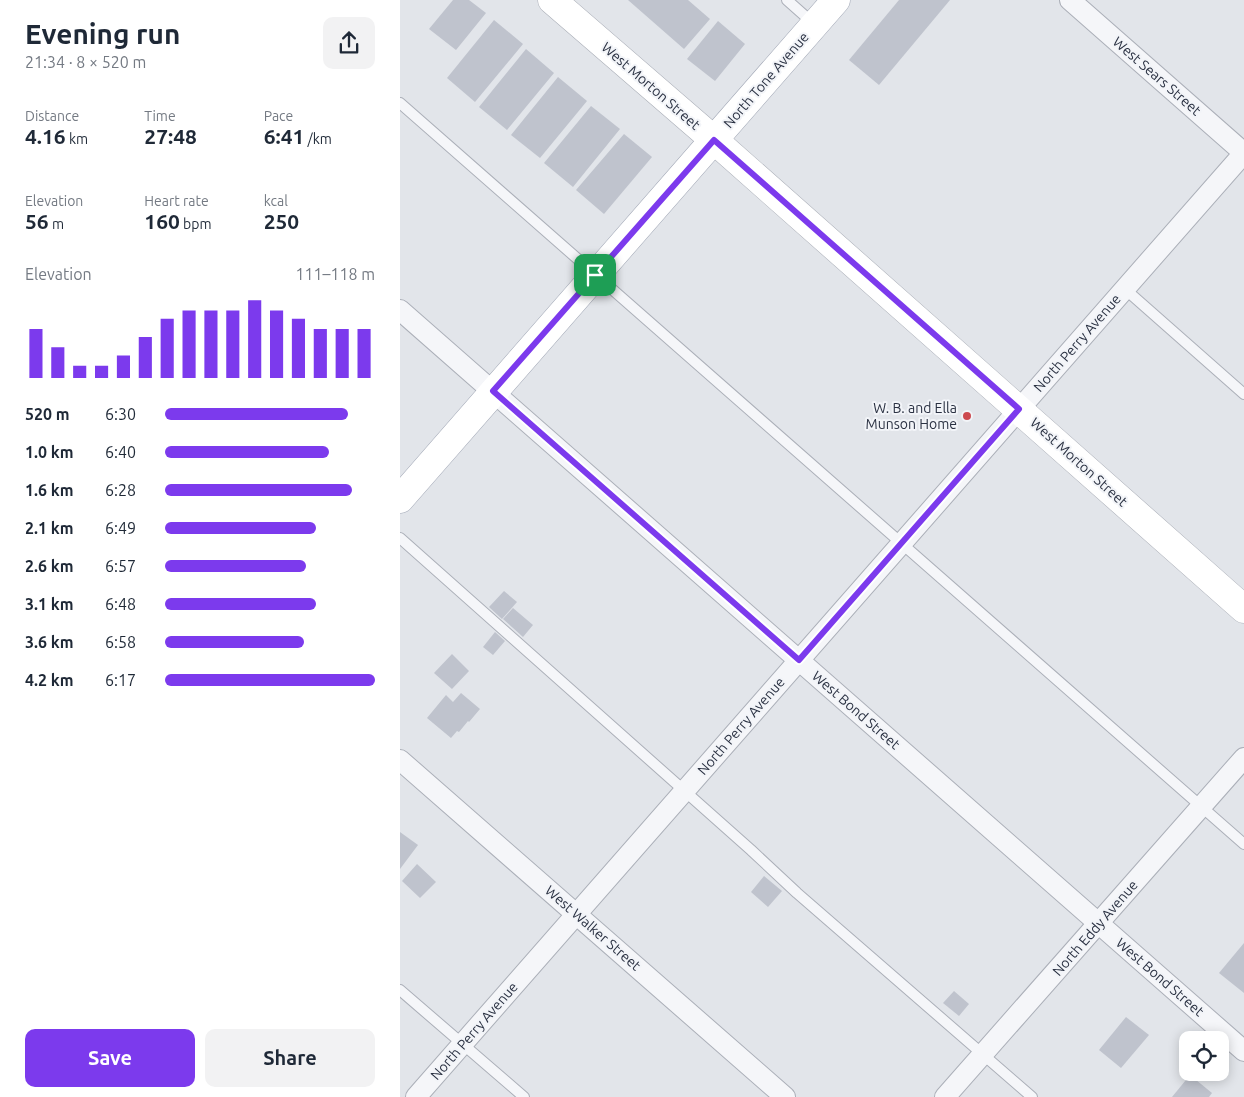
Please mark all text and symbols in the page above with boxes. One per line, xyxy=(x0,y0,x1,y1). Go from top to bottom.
button: share xyxy=(323,17,375,69)
text: Evening run xyxy=(25,18,180,49)
street label: North Tone Avenue xyxy=(720,29,812,131)
street label: West Sears Street xyxy=(1110,33,1205,119)
street label: West Morton Street xyxy=(599,39,704,133)
text: 21:34 · 8 × 520 m xyxy=(25,53,146,71)
text: Distance xyxy=(25,108,79,124)
text: Time xyxy=(144,108,176,124)
text: Pace xyxy=(264,108,293,124)
text: 4.16 xyxy=(25,124,66,148)
text: 27:48 xyxy=(144,124,197,148)
text: 6:41 xyxy=(264,124,304,148)
text: km xyxy=(66,131,88,147)
text: /km xyxy=(304,131,332,147)
text: Elevation xyxy=(25,193,83,209)
text: Heart rate xyxy=(144,193,209,209)
text: kcal xyxy=(264,193,288,209)
text: 56 xyxy=(25,209,49,233)
text: 160 xyxy=(144,209,180,233)
text: 250 xyxy=(264,209,299,233)
text: m xyxy=(49,216,64,232)
text: bpm xyxy=(180,216,212,232)
pin xyxy=(574,254,616,296)
icon: arrive xyxy=(581,261,609,289)
text: Elevation xyxy=(25,265,92,283)
text: 111–118 m xyxy=(295,265,375,283)
street label: North Perry Avenue xyxy=(1030,291,1124,395)
place label: W. B. and Ella Munson Home xyxy=(866,400,957,432)
text: 520 m xyxy=(25,405,70,423)
text: 6:30 xyxy=(105,405,136,423)
marker: W. B. and Ella Munson Home xyxy=(961,410,973,422)
street label: West Morton Street xyxy=(1027,414,1131,510)
text: 1.0 km xyxy=(25,443,74,461)
text: 6:40 xyxy=(105,443,136,461)
text: 1.6 km xyxy=(25,481,74,499)
text: 6:28 xyxy=(105,481,136,499)
text: 2.1 km xyxy=(25,519,74,537)
text: 6:49 xyxy=(105,519,136,537)
text: 2.6 km xyxy=(25,557,74,575)
text: 6:57 xyxy=(105,557,136,575)
text: 3.1 km xyxy=(25,595,74,613)
text: 6:48 xyxy=(105,595,136,613)
text: 3.6 km xyxy=(25,633,74,651)
text: 6:58 xyxy=(105,633,136,651)
street label: West Bond Street xyxy=(809,668,903,753)
text: 4.2 km xyxy=(25,671,74,689)
text: 6:17 xyxy=(105,671,136,689)
street label: North Perry Avenue xyxy=(694,674,788,778)
street label: North Eddy Avenue xyxy=(1049,877,1141,979)
street label: West Walker Street xyxy=(542,882,644,974)
street label: West Bond Street xyxy=(1113,935,1207,1020)
street label: North Perry Avenue xyxy=(427,979,521,1083)
button: Save xyxy=(25,1029,195,1087)
button: Share xyxy=(205,1029,375,1087)
map controls xyxy=(1179,1031,1229,1081)
button: locate xyxy=(1179,1031,1229,1081)

